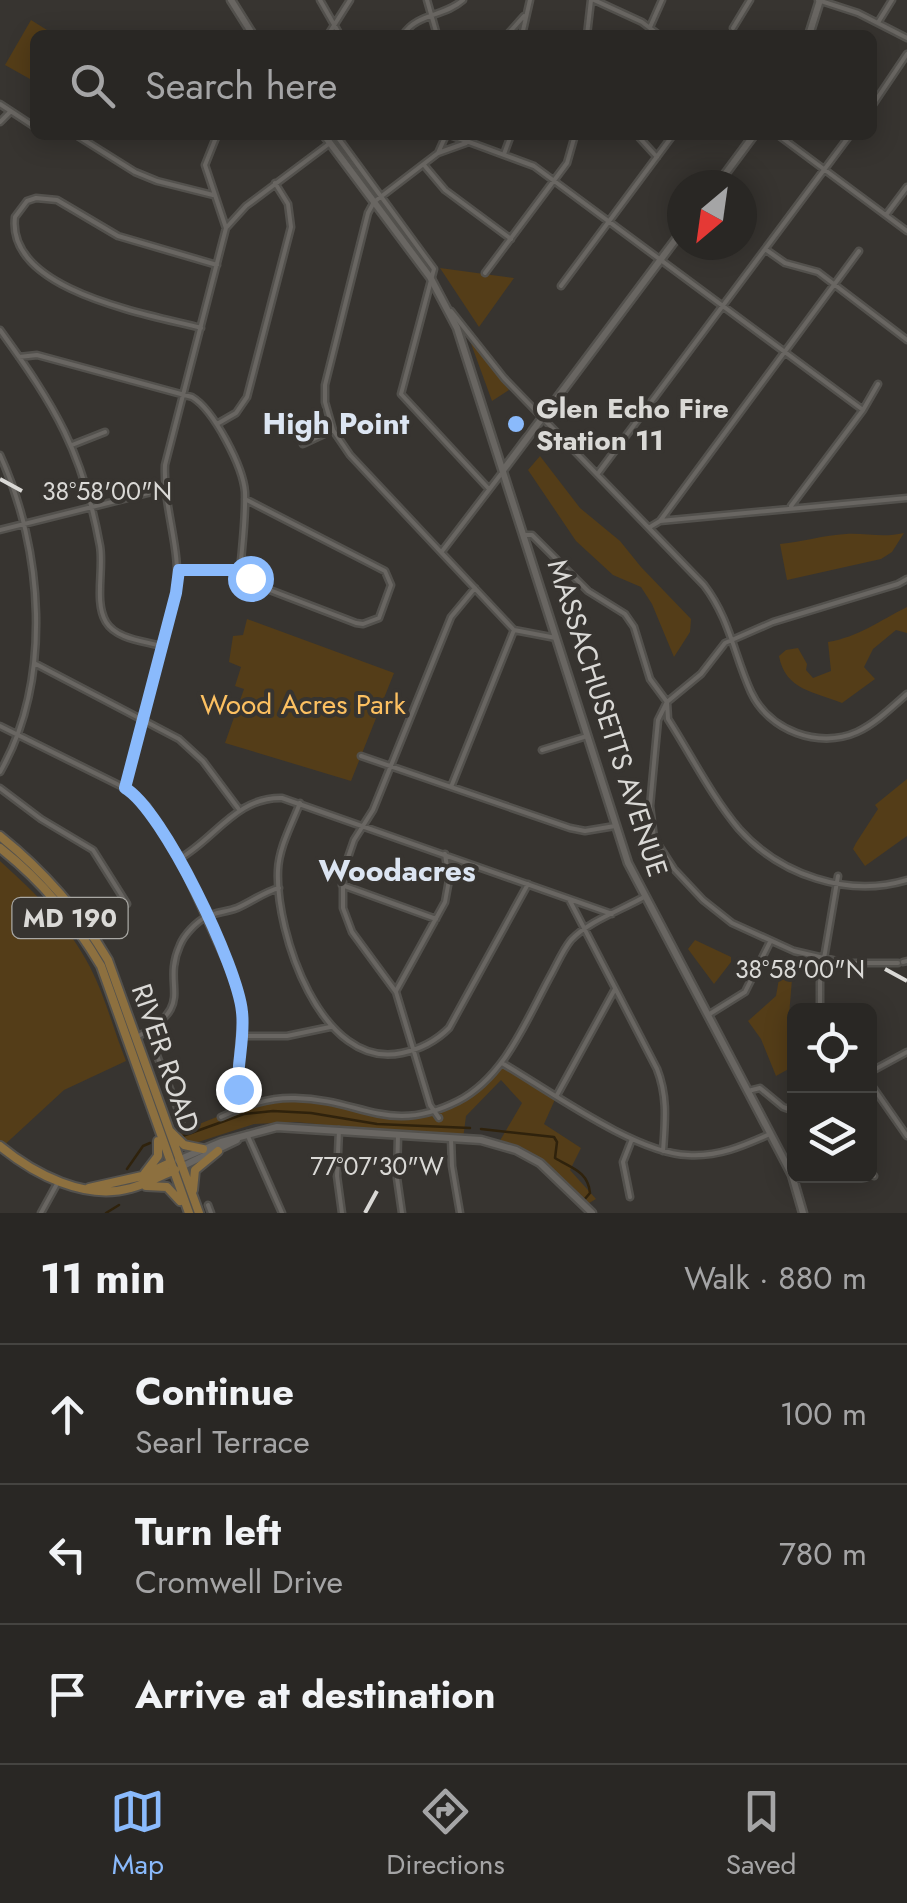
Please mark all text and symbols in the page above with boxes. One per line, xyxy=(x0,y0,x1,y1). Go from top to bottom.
search box xyxy=(30,30,877,140)
icon: search xyxy=(65,58,120,113)
text: Search here xyxy=(145,58,337,113)
north arrow xyxy=(667,170,757,260)
place label: Glen Echo Fire Station 11 xyxy=(536,388,729,461)
district label: High Point xyxy=(263,402,410,445)
marker: Glen Echo Fire Station 11 xyxy=(505,413,527,435)
text: 38°58'00"N xyxy=(42,473,172,509)
street label: MASSACHUSETTS AVENUE xyxy=(537,554,678,882)
route start xyxy=(228,556,274,602)
park label: Wood Acres Park xyxy=(200,684,406,725)
district label: Woodacres xyxy=(318,849,476,892)
road number: MD 190 xyxy=(12,898,128,938)
text: 38°58'00"N xyxy=(735,951,865,987)
street label: RIVER ROAD xyxy=(121,978,210,1138)
map controls xyxy=(787,1003,877,1183)
button: locate xyxy=(787,1003,877,1093)
route end xyxy=(216,1067,262,1113)
button: layers xyxy=(787,1093,877,1183)
text: 77°07'30"W xyxy=(310,1148,444,1184)
text: 11 min xyxy=(40,1248,166,1309)
text: Walk · 880 m xyxy=(684,1255,867,1301)
text: Continue xyxy=(135,1364,294,1419)
icon: ahead xyxy=(40,1387,95,1442)
text: 100 m xyxy=(780,1391,867,1437)
text: Searl Terrace xyxy=(135,1419,310,1465)
text: Turn left xyxy=(135,1504,281,1559)
icon: left xyxy=(40,1527,95,1582)
text: 780 m xyxy=(779,1531,867,1577)
text: Cromwell Drive xyxy=(135,1559,343,1605)
icon: arrive xyxy=(40,1667,95,1722)
text: Arrive at destination xyxy=(135,1667,496,1722)
tab: Map xyxy=(110,1784,165,1885)
tab: Directions xyxy=(386,1784,505,1885)
tab: Saved xyxy=(726,1784,797,1885)

